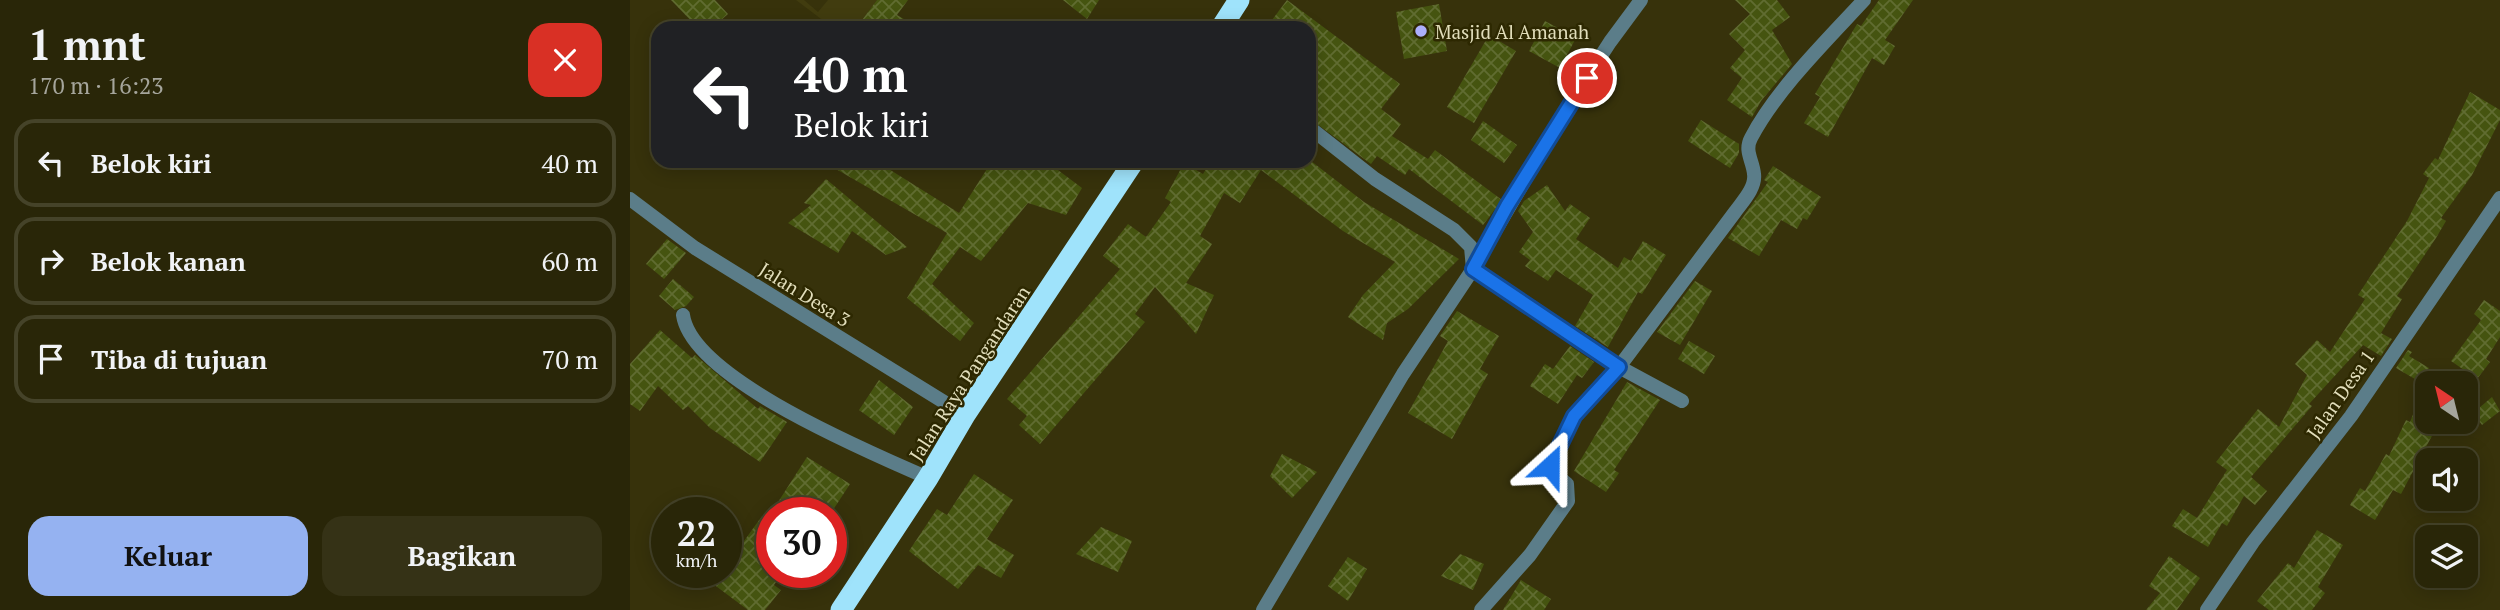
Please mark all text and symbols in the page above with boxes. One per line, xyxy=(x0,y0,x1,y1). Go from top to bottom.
text: 1 mnt xyxy=(28,16,146,72)
place label: Masjid Al Amanah xyxy=(1435,19,1589,44)
button: close xyxy=(528,23,602,97)
marker: Masjid Al Amanah xyxy=(1413,23,1429,39)
text: 40 m xyxy=(794,41,908,106)
pin xyxy=(1557,48,1617,108)
icon: left xyxy=(679,49,770,140)
icon: arrive xyxy=(1568,59,1606,97)
text: 170 m · 16:23 xyxy=(28,70,163,101)
text: Belok kiri xyxy=(794,104,929,146)
icon: left xyxy=(32,144,70,182)
text: Belok kiri xyxy=(91,146,212,180)
text: 40 m xyxy=(542,146,598,180)
icon: right xyxy=(32,242,70,280)
text: Belok kanan xyxy=(91,244,246,278)
text: 60 m xyxy=(542,244,598,278)
street label: Jalan Desa 3 xyxy=(755,256,855,332)
street label: Jalan Raya Pangandaran xyxy=(903,281,1035,465)
icon: arrive xyxy=(32,340,70,378)
text: Tiba di tujuan xyxy=(91,342,267,376)
text: 70 m xyxy=(542,342,598,376)
street label: Jalan Desa 1 xyxy=(2300,345,2380,443)
north arrow xyxy=(2415,371,2478,434)
map controls xyxy=(2415,371,2478,588)
position arrow xyxy=(1513,429,1587,503)
button: sound xyxy=(2415,448,2478,511)
speed limit sign: 30 xyxy=(756,497,847,588)
text: 22 xyxy=(677,510,716,556)
button: Keluar xyxy=(28,516,308,596)
button: Bagikan xyxy=(322,516,602,596)
button: layers xyxy=(2415,525,2478,588)
text: km/h xyxy=(676,548,717,572)

